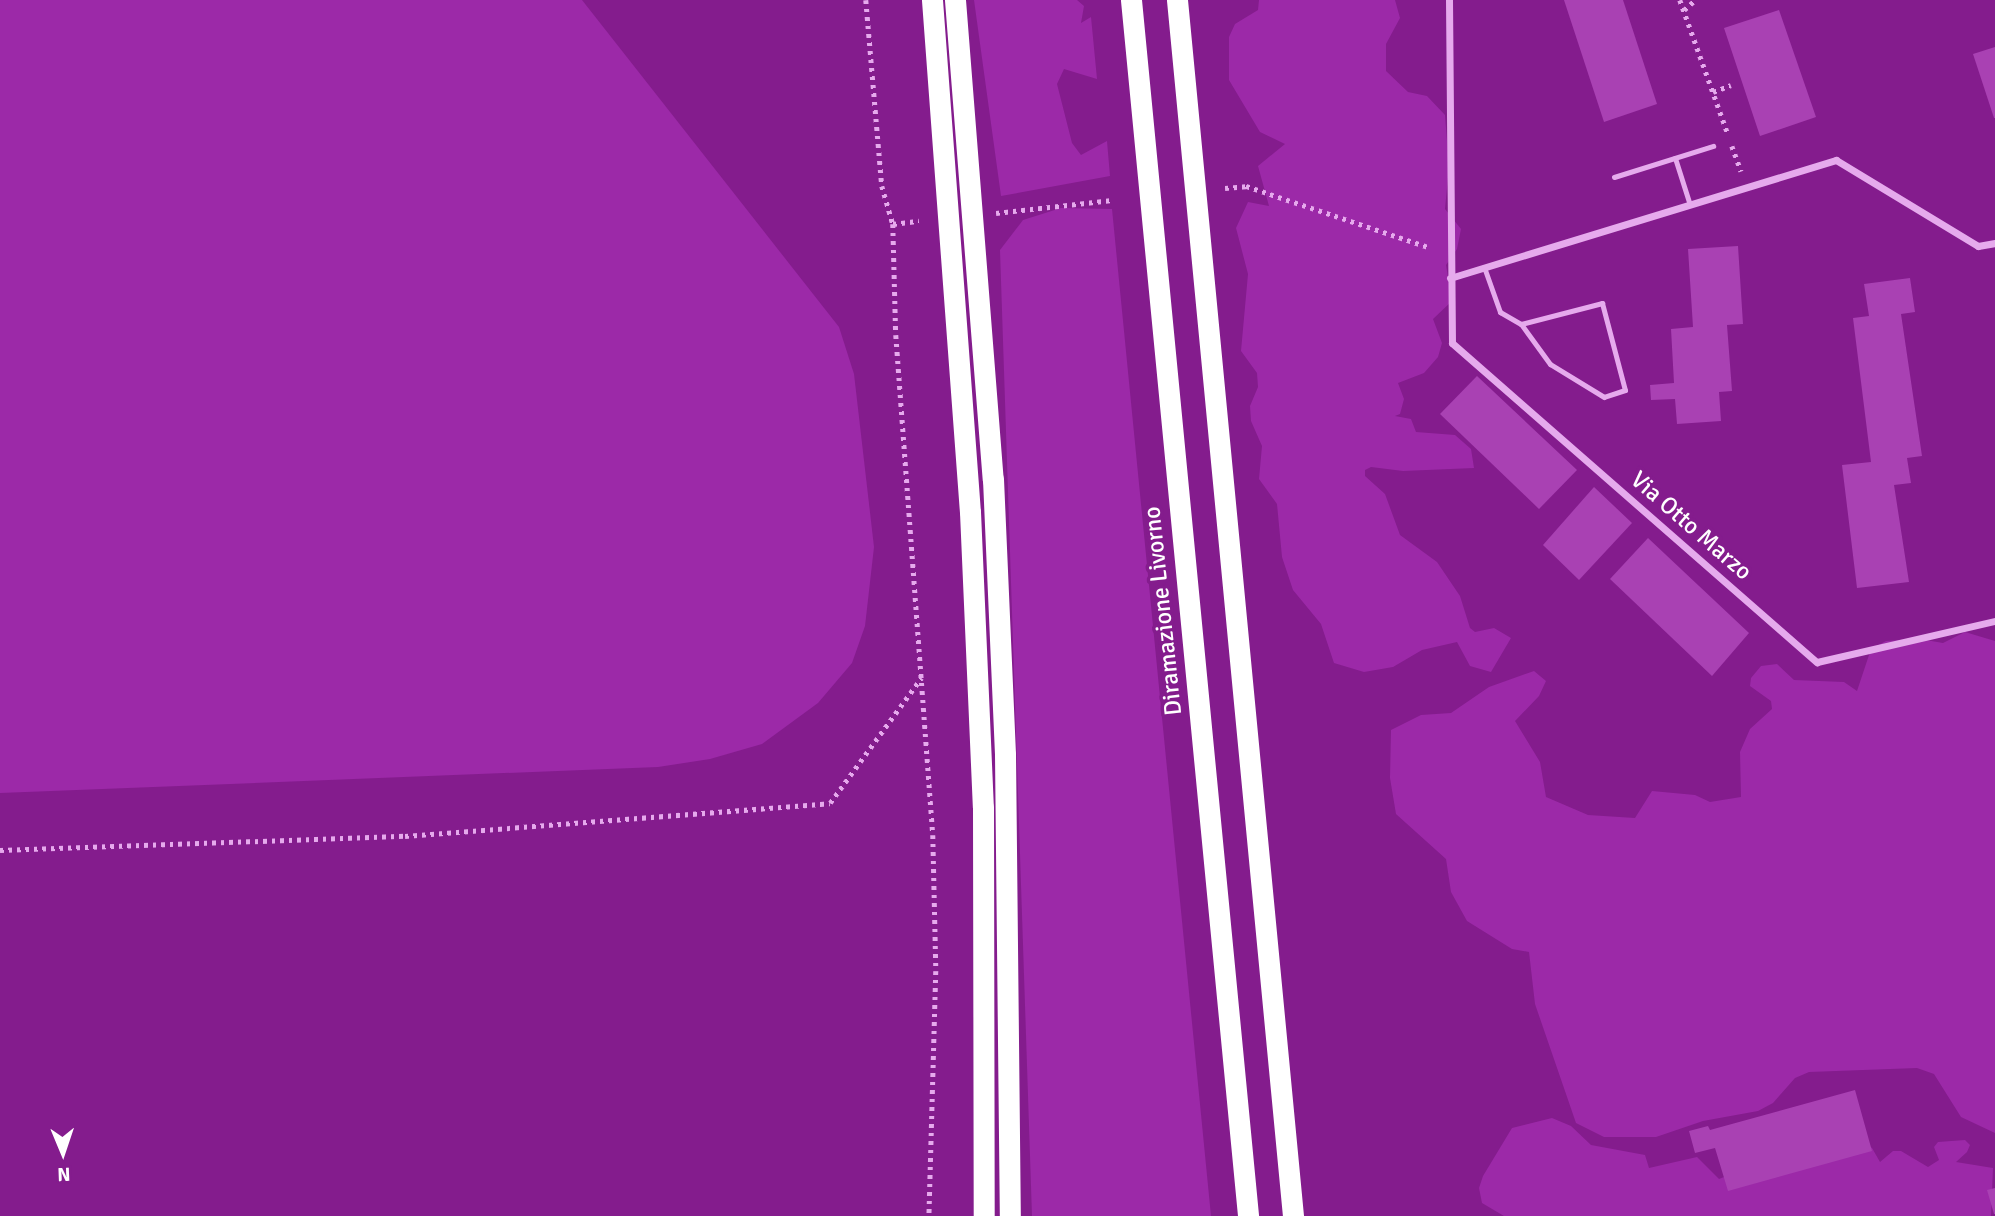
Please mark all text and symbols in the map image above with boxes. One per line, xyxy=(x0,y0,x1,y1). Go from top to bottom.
street label: Via Otto Marzo xyxy=(1624,466,1758,586)
street label: Diramazione Livorno xyxy=(1138,505,1188,717)
north arrow xyxy=(28,1118,98,1188)
text: N xyxy=(57,1162,71,1186)

